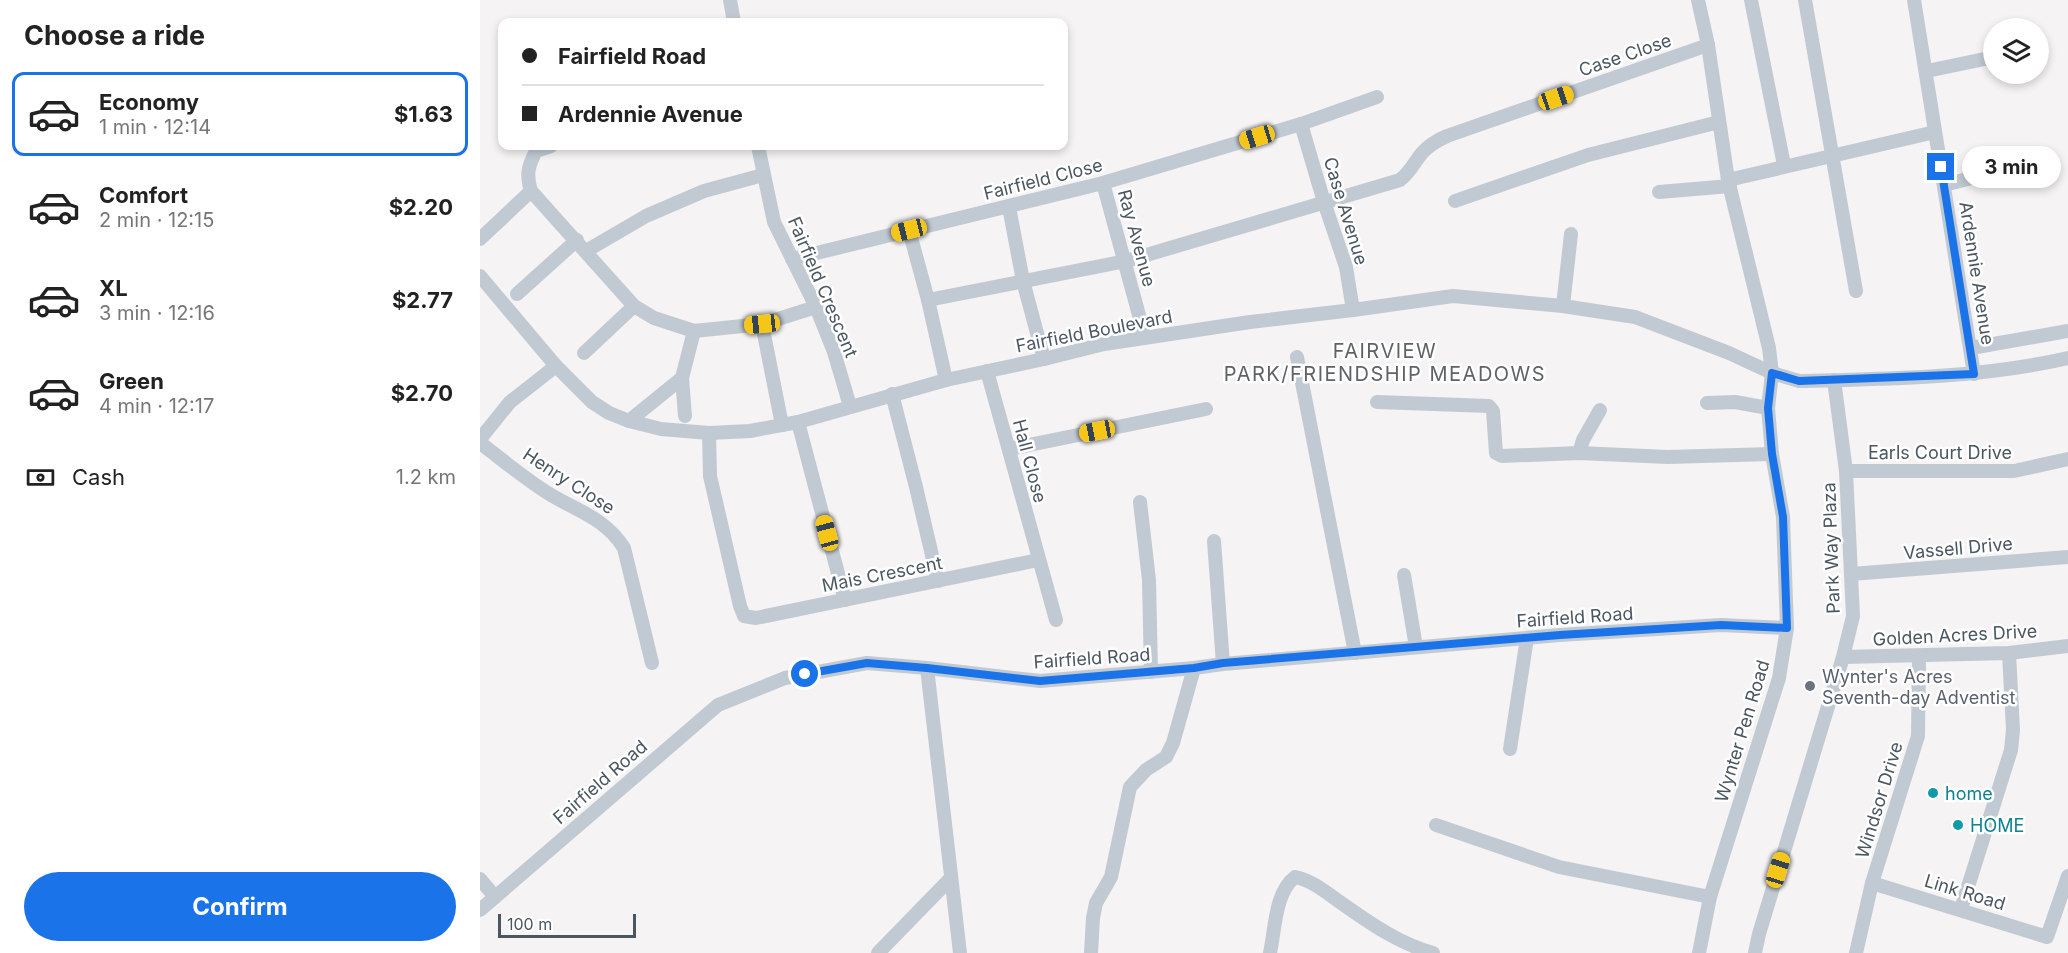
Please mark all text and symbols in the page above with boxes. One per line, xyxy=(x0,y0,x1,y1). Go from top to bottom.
map controls xyxy=(1983,18,2049,84)
button: layers xyxy=(1983,18,2049,84)
text: Choose a ride xyxy=(24,19,205,52)
street label: Case Close xyxy=(1576,29,1674,81)
text: Fairfield Road xyxy=(558,43,706,69)
car xyxy=(1536,84,1576,112)
icon: car xyxy=(27,87,81,141)
text: Economy xyxy=(99,89,199,115)
text: $1.63 xyxy=(394,101,453,127)
text: Ardennie Avenue xyxy=(558,101,743,127)
text: 1 min · 12:14 xyxy=(99,115,211,139)
car xyxy=(1237,123,1277,151)
callout: 3 min xyxy=(1962,146,2061,188)
route end xyxy=(1927,153,1954,180)
street label: Fairfield Close xyxy=(981,154,1105,204)
street label: Case Avenue xyxy=(1320,155,1372,267)
text: 3 min xyxy=(1985,155,2038,179)
icon: car xyxy=(27,180,81,234)
text: Comfort xyxy=(99,182,188,208)
street label: Ray Avenue xyxy=(1114,187,1160,289)
text: $2.20 xyxy=(389,194,453,220)
street label: Ardennie Avenue xyxy=(1955,200,1999,346)
text: 2 min · 12:15 xyxy=(99,208,214,232)
street label: Fairfield Crescent xyxy=(784,214,862,361)
car xyxy=(889,217,929,243)
icon: car xyxy=(27,273,81,327)
text: XL xyxy=(99,275,128,301)
text: $2.77 xyxy=(392,287,453,313)
text: 3 min · 12:16 xyxy=(99,301,215,325)
street label: Fairfield Boulevard xyxy=(1014,306,1174,356)
car xyxy=(743,313,781,335)
district label: FAIRVIEW PARK/FRIENDSHIP MEADOWS xyxy=(1224,339,1546,386)
icon: car xyxy=(27,366,81,420)
text: Green xyxy=(99,368,164,394)
text: $2.70 xyxy=(391,380,453,406)
text: 4 min · 12:17 xyxy=(99,394,214,418)
street label: Hall Close xyxy=(1009,417,1051,505)
car xyxy=(1078,419,1116,443)
street label: Earls Court Drive xyxy=(1868,442,2012,463)
street label: Henry Close xyxy=(519,444,619,518)
icon: cash xyxy=(24,461,57,494)
text: Cash xyxy=(72,464,125,490)
text: 1.2 km xyxy=(396,465,456,489)
street label: Park Way Plaza xyxy=(1818,482,1844,614)
car xyxy=(814,513,840,553)
street label: Vassell Drive xyxy=(1903,533,2013,563)
street label: Mais Crescent xyxy=(820,552,944,596)
street label: Fairfield Road xyxy=(1516,602,1634,632)
street label: Golden Acres Drive xyxy=(1872,620,2038,650)
street label: Fairfield Road xyxy=(1033,643,1151,673)
street label: Wynter Pen Road xyxy=(1710,657,1774,805)
route start xyxy=(791,660,818,687)
place label: Wynter's Acres Seventh-day Adventist xyxy=(1822,666,2016,708)
marker: Wynter's Acres Seventh-day Adventist xyxy=(1803,679,1817,693)
street label: Fairfield Road xyxy=(549,736,651,828)
street label: Windsor Drive xyxy=(1851,739,1907,861)
place label: home xyxy=(1945,783,1993,804)
marker: home xyxy=(1926,786,1940,800)
place label: HOME xyxy=(1970,815,2024,836)
marker: HOME xyxy=(1951,818,1965,832)
car xyxy=(1764,850,1792,890)
street label: Link Road xyxy=(1922,870,2008,914)
button: Confirm xyxy=(24,872,456,941)
scale bar xyxy=(498,911,636,938)
text: 100 m xyxy=(507,914,552,934)

